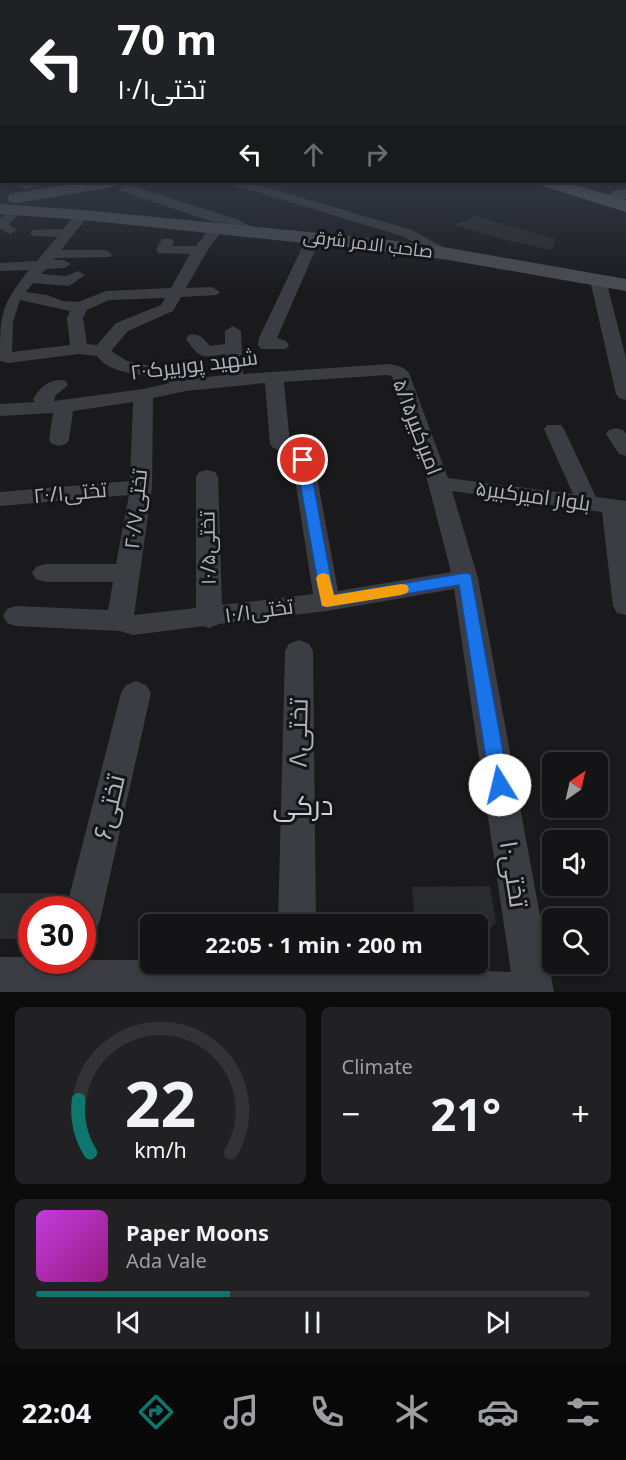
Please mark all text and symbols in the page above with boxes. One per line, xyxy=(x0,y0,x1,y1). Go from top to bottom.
text: 70 m xyxy=(117,10,217,67)
icon: left xyxy=(18,24,96,102)
text: تختی۱۰/۱ xyxy=(117,70,206,107)
icon: left xyxy=(234,138,267,171)
icon: ahead xyxy=(297,138,330,171)
icon: right xyxy=(360,138,393,171)
street label: صاحب الامر شرقی xyxy=(302,223,434,263)
street label: شهید پوربیرک۲۰ xyxy=(129,342,259,387)
street label: امیرکبیر۵/۱۵ xyxy=(387,375,449,479)
pin xyxy=(277,434,328,485)
icon: arrive xyxy=(286,443,319,476)
street label: تختی۲۰/۷ xyxy=(117,467,153,550)
street label: بلوار امیرکبیر۵ xyxy=(474,473,592,517)
street label: تختی۲۰/۱ xyxy=(32,475,108,509)
street label: تختی۱۰/۵ xyxy=(192,510,222,585)
street label: تختی۱۰/۱ xyxy=(223,591,295,629)
street label: تختی۸ xyxy=(278,698,316,768)
north arrow xyxy=(542,752,608,818)
map controls xyxy=(542,752,608,974)
position arrow xyxy=(468,753,532,817)
street label: تختی۶ xyxy=(83,771,133,843)
district label: درکی xyxy=(273,786,333,823)
button: sound xyxy=(542,830,608,896)
street label: تختی۱۰ xyxy=(492,838,538,910)
speed limit sign: 30 xyxy=(18,896,96,974)
button: search xyxy=(542,908,608,974)
text: 22:05 · 1 min · 200 m xyxy=(205,929,423,959)
text: Climate xyxy=(342,1053,413,1080)
text: 22 xyxy=(125,1060,196,1145)
text: 21° xyxy=(430,1083,501,1144)
text: − xyxy=(342,1091,360,1136)
text: + xyxy=(571,1091,590,1136)
text: km/h xyxy=(134,1135,187,1164)
text: Paper Moons xyxy=(126,1217,269,1247)
text: Ada Vale xyxy=(126,1247,207,1274)
icon: previous xyxy=(112,1306,145,1339)
icon: pause xyxy=(296,1306,329,1339)
icon: next xyxy=(481,1306,514,1339)
icon: directions xyxy=(135,1391,177,1433)
icon: music xyxy=(220,1391,262,1433)
icon: phone xyxy=(306,1391,348,1433)
icon: climate xyxy=(391,1391,433,1433)
icon: car xyxy=(477,1391,519,1433)
icon: filters xyxy=(562,1391,604,1433)
text: 22:04 xyxy=(22,1394,91,1431)

